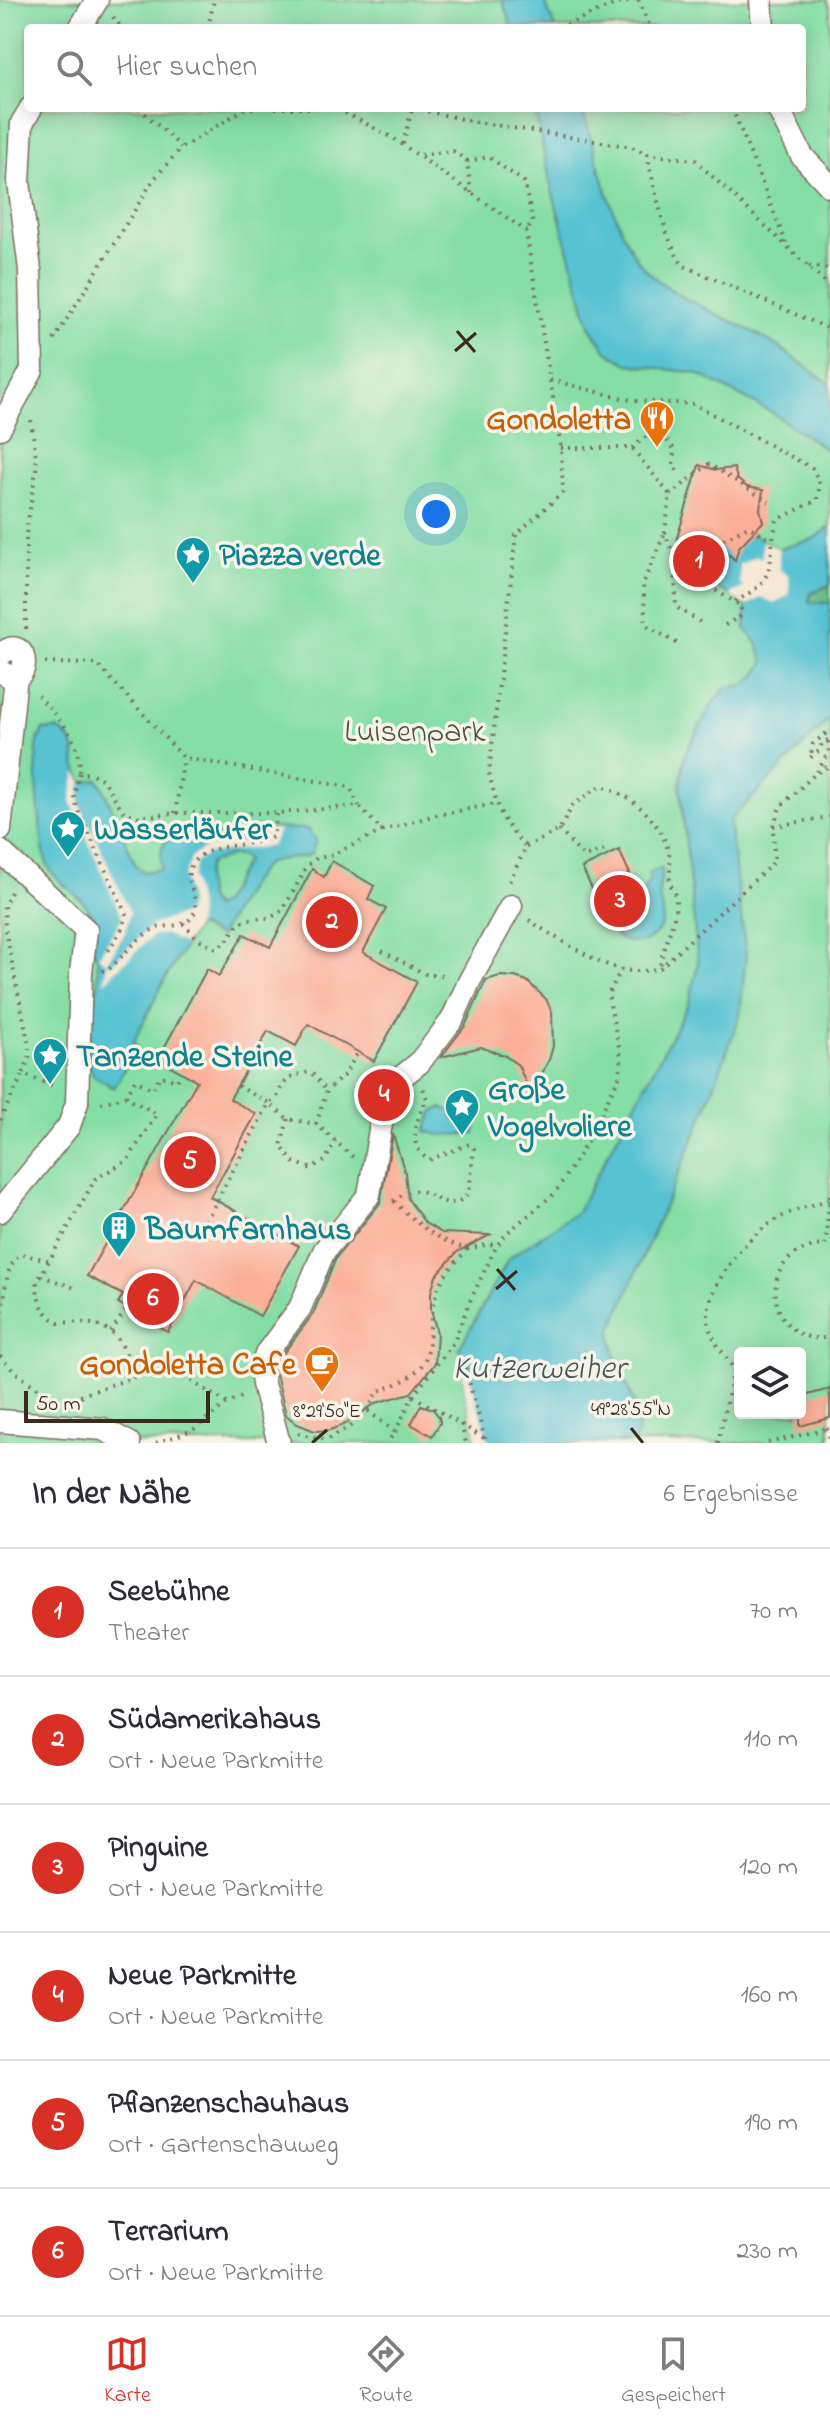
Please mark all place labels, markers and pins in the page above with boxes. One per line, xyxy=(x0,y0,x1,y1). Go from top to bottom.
place label: Gondoletta xyxy=(486,398,631,445)
restaurant icon: Gondoletta xyxy=(638,399,676,449)
pin: 1 xyxy=(673,531,725,591)
place label: Piazza verde xyxy=(219,534,382,581)
place icon: Piazza verde xyxy=(174,535,212,585)
place label: Wasserläufer xyxy=(94,808,273,855)
place icon: Wasserläufer xyxy=(49,809,87,859)
pin: 3 xyxy=(594,871,646,931)
pin: 2 xyxy=(306,892,358,952)
place label: Tanzende Steine xyxy=(76,1035,294,1082)
place icon: Tanzende Steine xyxy=(31,1036,69,1086)
pin: 4 xyxy=(358,1065,410,1125)
place label: Große Vogelvoliere xyxy=(487,1068,633,1153)
place icon: Große Vogelvoliere xyxy=(443,1087,481,1137)
pin: 5 xyxy=(164,1132,216,1192)
place label: Baumfarnhaus xyxy=(143,1208,352,1255)
building icon: Baumfarnhaus xyxy=(100,1209,138,1259)
pin: 6 xyxy=(127,1269,179,1329)
place label: Gondoletta Cafe xyxy=(79,1343,298,1390)
cafe icon: Gondoletta Cafe xyxy=(303,1344,341,1394)

